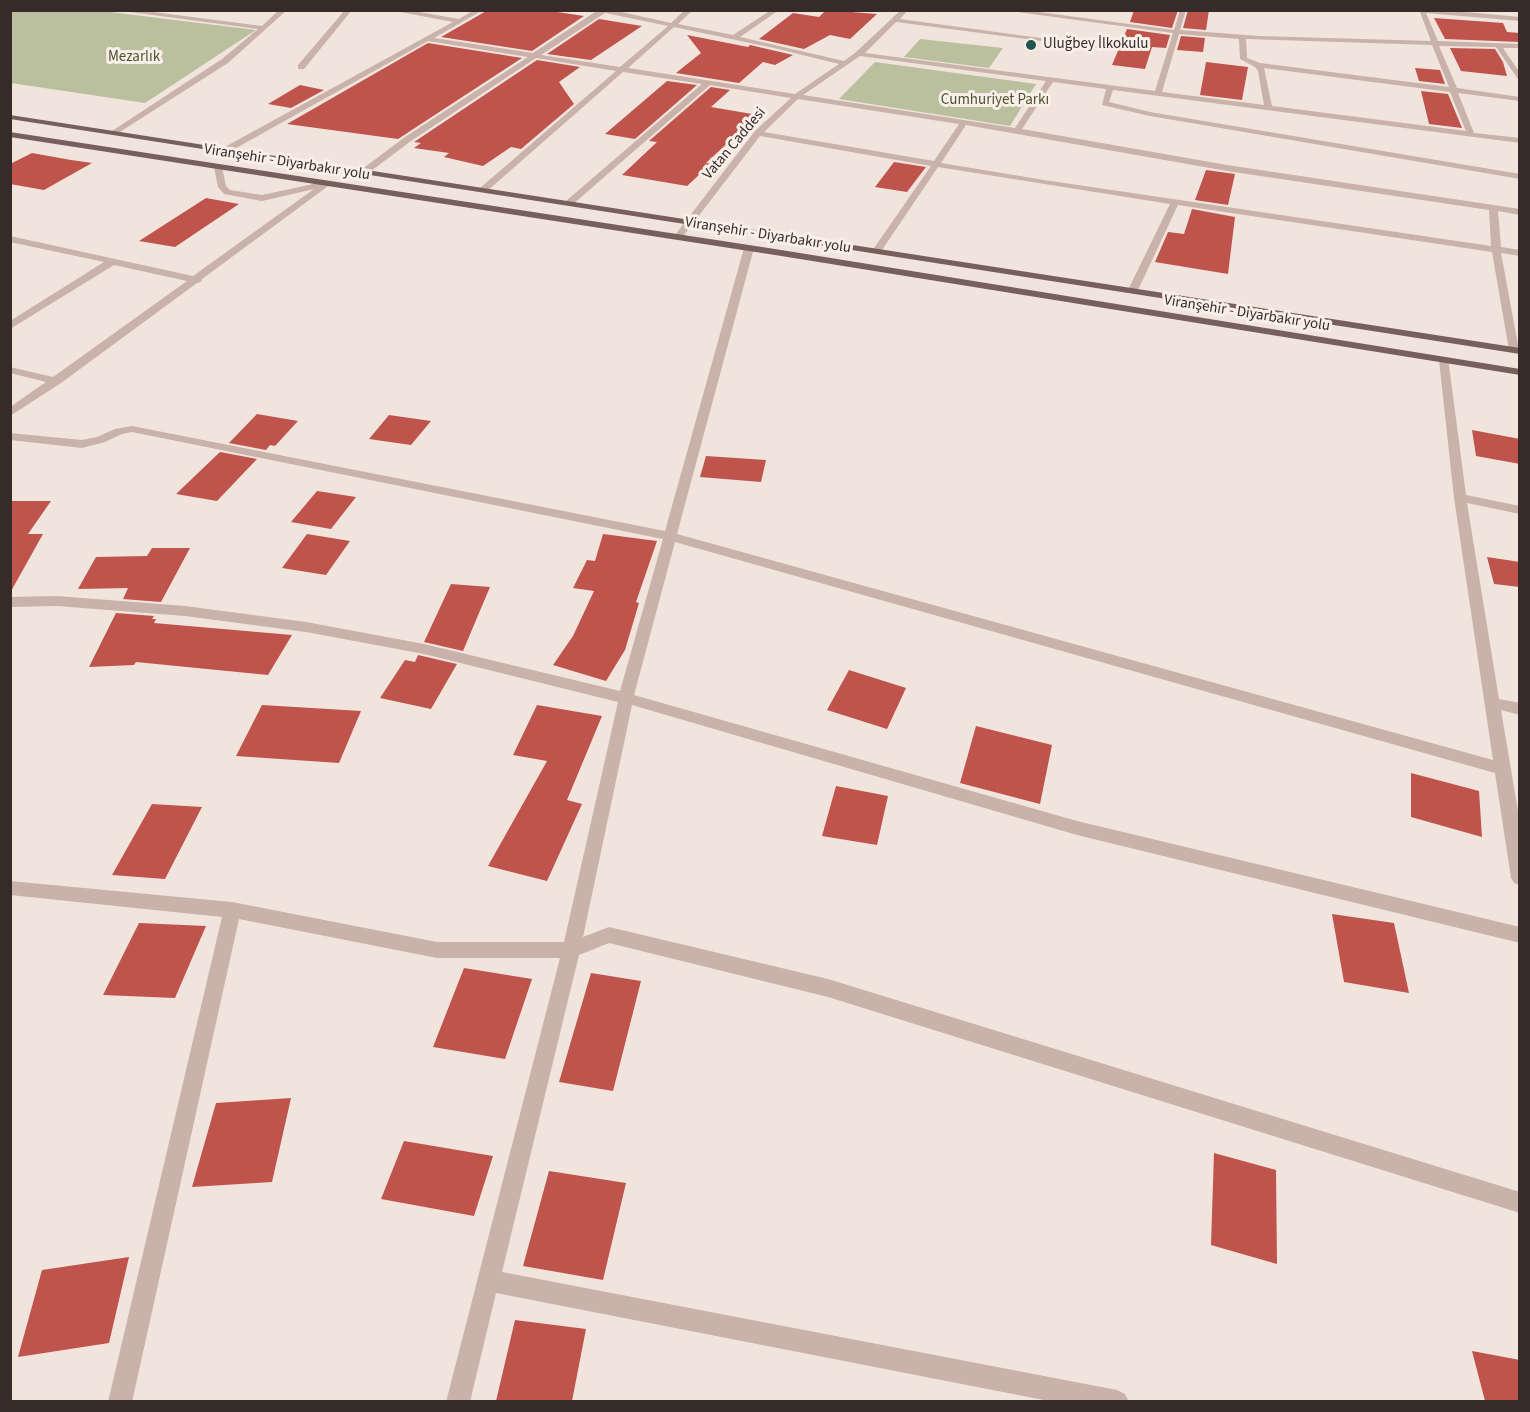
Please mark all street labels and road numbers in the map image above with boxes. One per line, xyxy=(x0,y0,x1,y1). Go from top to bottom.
street label: Vatan Caddesi xyxy=(700,104,770,184)
street label: Viranşehir - Diyarbakır yolu xyxy=(203,141,371,185)
street label: Viranşehir - Diyarbakır yolu xyxy=(684,214,852,258)
street label: Viranşehir - Diyarbakır yolu xyxy=(1163,292,1331,336)

